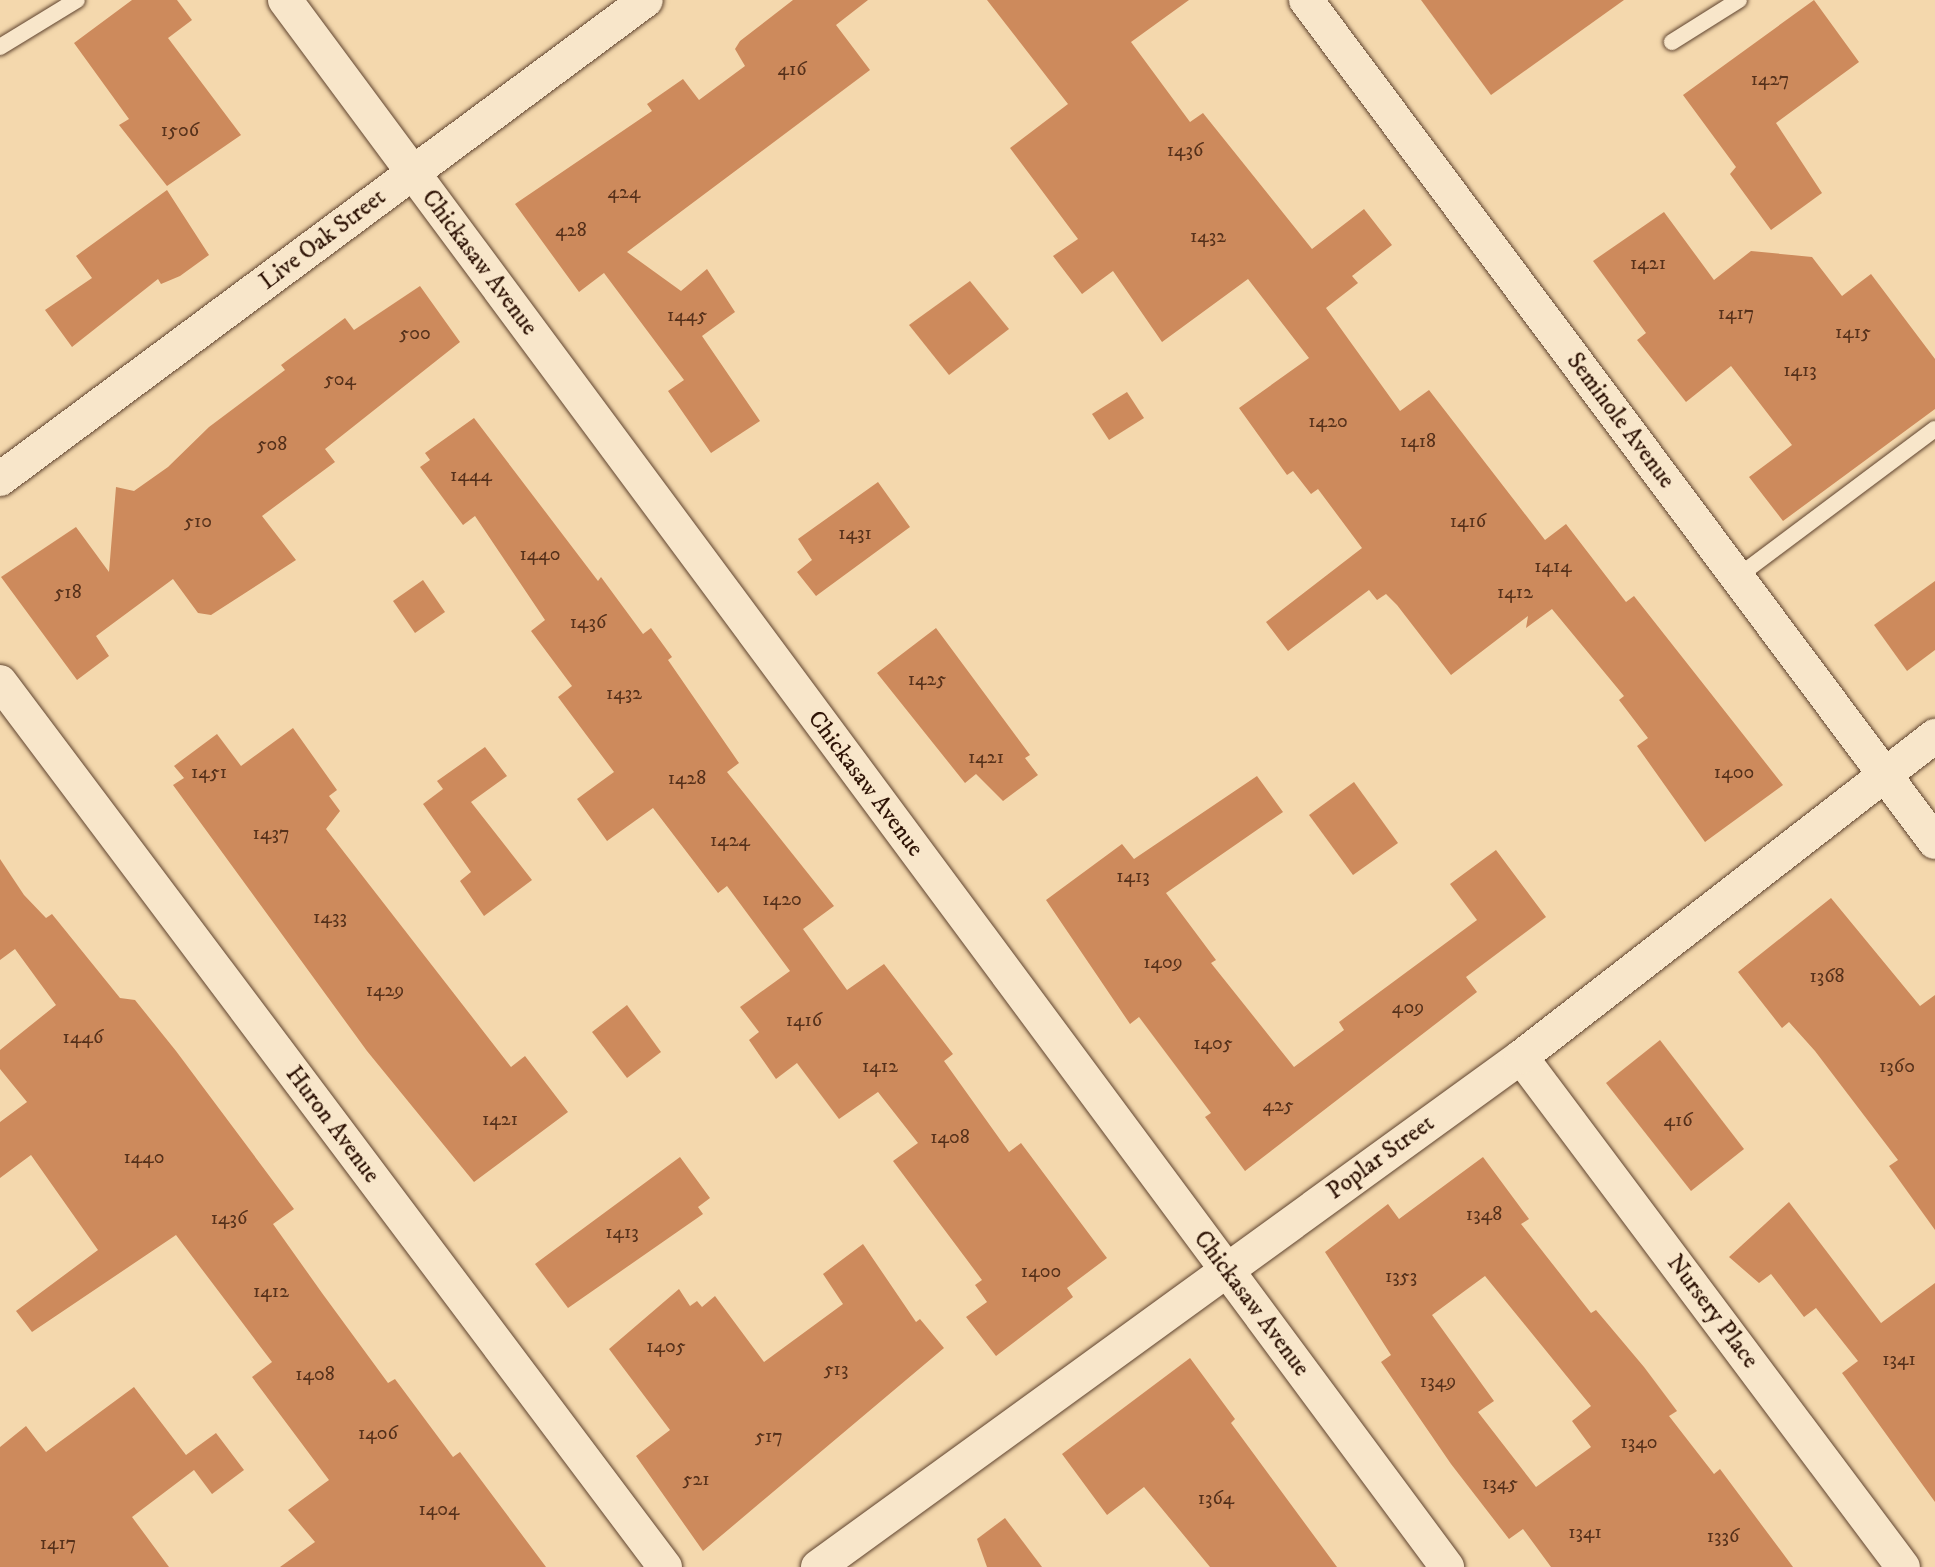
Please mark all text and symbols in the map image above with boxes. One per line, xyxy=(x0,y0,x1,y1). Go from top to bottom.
house number: 416 xyxy=(777,57,807,81)
house number: 1427 xyxy=(1751,67,1789,91)
house number: 1506 xyxy=(161,118,199,142)
house number: 1436 xyxy=(1167,138,1203,162)
house number: 424 xyxy=(608,180,640,204)
street label: Live Oak Street xyxy=(254,183,392,297)
street label: Chickasaw Avenue xyxy=(415,184,543,342)
house number: 428 xyxy=(555,218,587,242)
house number: 1432 xyxy=(1190,224,1226,248)
house number: 1421 xyxy=(1630,251,1666,275)
house number: 1417 xyxy=(1718,301,1754,325)
house number: 1445 xyxy=(667,303,707,327)
house number: 1415 xyxy=(1835,320,1871,344)
house number: 500 xyxy=(399,321,431,345)
street label: Seminole Avenue xyxy=(1560,348,1680,494)
house number: 1413 xyxy=(1783,358,1817,382)
house number: 504 xyxy=(324,367,356,391)
house number: 1420 xyxy=(1308,409,1348,433)
house number: 1418 xyxy=(1400,429,1436,453)
house number: 508 xyxy=(257,432,287,456)
house number: 1444 xyxy=(450,463,492,487)
house number: 510 xyxy=(184,509,212,533)
house number: 1416 xyxy=(1450,509,1486,533)
house number: 1431 xyxy=(838,521,872,545)
house number: 1440 xyxy=(519,542,561,566)
house number: 1414 xyxy=(1534,554,1572,578)
house number: 518 xyxy=(54,580,82,604)
house number: 1412 xyxy=(1497,580,1533,604)
house number: 1436 xyxy=(570,610,606,634)
house number: 1425 xyxy=(908,667,946,691)
house number: 1432 xyxy=(606,681,642,705)
street label: Chickasaw Avenue xyxy=(801,705,929,863)
house number: 1421 xyxy=(968,745,1004,769)
house number: 1451 xyxy=(191,760,227,784)
house number: 1400 xyxy=(1714,760,1754,784)
house number: 1428 xyxy=(668,766,706,790)
house number: 1437 xyxy=(253,821,289,845)
house number: 1424 xyxy=(710,828,750,852)
house number: 1413 xyxy=(1116,864,1150,888)
house number: 1420 xyxy=(762,887,802,911)
house number: 1433 xyxy=(313,905,347,929)
house number: 1409 xyxy=(1143,950,1183,974)
house number: 1368 xyxy=(1809,964,1845,988)
house number: 1429 xyxy=(366,978,404,1002)
house number: 409 xyxy=(1392,995,1424,1019)
house number: 1416 xyxy=(786,1008,822,1032)
house number: 1446 xyxy=(63,1025,103,1049)
house number: 1405 xyxy=(1193,1031,1233,1055)
house number: 1412 xyxy=(862,1054,898,1078)
house number: 1360 xyxy=(1879,1054,1915,1078)
street label: Huron Avenue xyxy=(279,1061,385,1189)
house number: 425 xyxy=(1262,1093,1294,1117)
house number: 1421 xyxy=(482,1107,518,1131)
house number: 416 xyxy=(1663,1108,1693,1132)
street label: Poplar Street xyxy=(1322,1110,1440,1206)
house number: 1408 xyxy=(930,1125,970,1149)
house number: 1440 xyxy=(123,1145,165,1169)
house number: 1348 xyxy=(1466,1202,1502,1226)
house number: 1436 xyxy=(211,1206,247,1230)
house number: 1413 xyxy=(605,1220,639,1244)
street label: Chickasaw Avenue xyxy=(1187,1225,1315,1383)
street label: Nursery Place xyxy=(1660,1250,1764,1374)
house number: 1400 xyxy=(1021,1259,1061,1283)
house number: 1353 xyxy=(1385,1264,1417,1288)
house number: 1412 xyxy=(253,1279,289,1303)
house number: 1405 xyxy=(646,1334,686,1358)
house number: 1341 xyxy=(1882,1347,1916,1371)
house number: 513 xyxy=(824,1357,848,1381)
house number: 1408 xyxy=(295,1362,335,1386)
house number: 1349 xyxy=(1420,1369,1456,1393)
house number: 1406 xyxy=(358,1421,398,1445)
house number: 517 xyxy=(755,1424,783,1448)
house number: 1340 xyxy=(1620,1430,1658,1454)
house number: 521 xyxy=(682,1467,710,1491)
house number: 1345 xyxy=(1482,1471,1518,1495)
house number: 1364 xyxy=(1198,1486,1234,1510)
house number: 1404 xyxy=(418,1497,460,1521)
house number: 1341 xyxy=(1568,1520,1602,1544)
house number: 1336 xyxy=(1707,1524,1739,1548)
house number: 1417 xyxy=(40,1531,76,1555)

